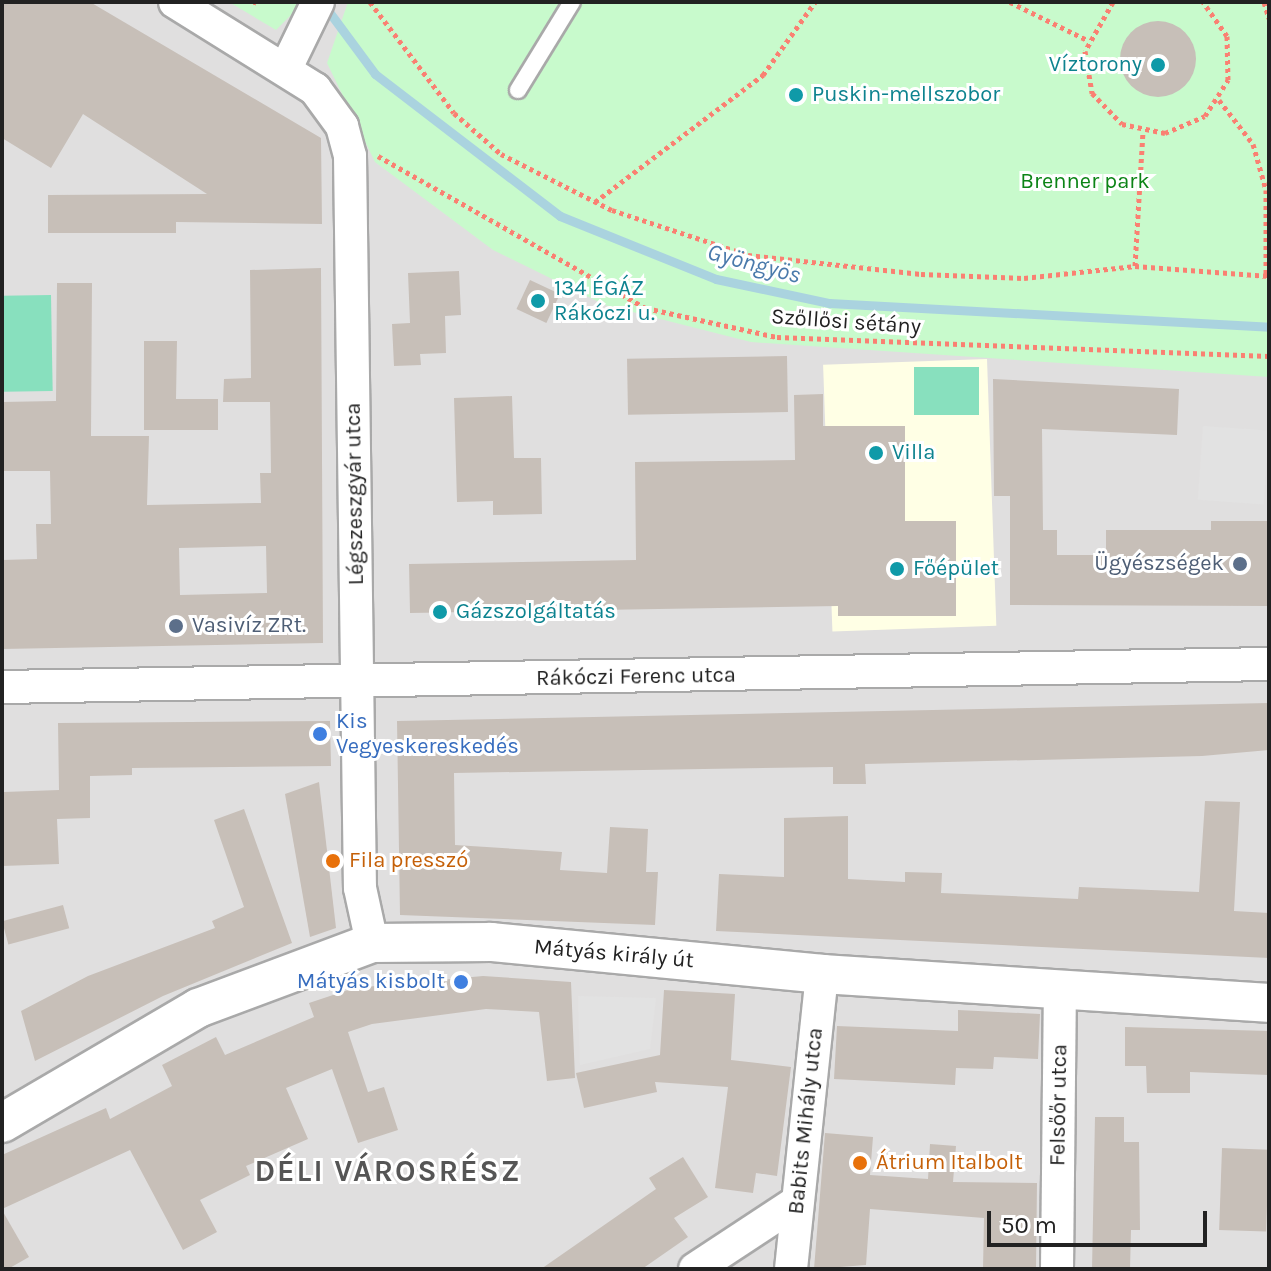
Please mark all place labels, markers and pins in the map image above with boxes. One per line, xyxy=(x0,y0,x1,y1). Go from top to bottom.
place label: Víztorony xyxy=(1049,52,1142,78)
marker: Víztorony xyxy=(1149,56,1167,74)
place label: Puskin-mellszobor xyxy=(812,82,1000,108)
marker: Puskin-mellszobor xyxy=(787,86,805,104)
place label: 134 ÉGÁZ Rákóczi u. xyxy=(554,275,655,326)
marker: 134 ÉGÁZ Rákóczi u. xyxy=(529,292,547,310)
place label: Villa xyxy=(892,440,935,466)
marker: Villa xyxy=(867,444,885,462)
place label: Ügyészségek xyxy=(1094,551,1224,577)
marker: Ügyészségek xyxy=(1231,555,1249,573)
place label: Főépület xyxy=(913,556,999,582)
marker: Főépület xyxy=(888,560,906,578)
place label: Gázszolgáltatás xyxy=(456,599,616,625)
marker: Gázszolgáltatás xyxy=(431,603,449,621)
place label: Vasivíz ZRt. xyxy=(192,613,306,639)
marker: Vasivíz ZRt. xyxy=(167,617,185,635)
place label: Kis Vegyeskereskedés xyxy=(336,708,519,760)
marker: Kis Vegyeskereskedés xyxy=(311,725,329,743)
place label: Fila presszó xyxy=(349,848,468,874)
marker: Fila presszó xyxy=(324,852,342,870)
place label: Mátyás kisbolt xyxy=(297,969,445,995)
marker: Mátyás kisbolt xyxy=(452,973,470,991)
place label: Átrium Italbolt xyxy=(876,1150,1023,1176)
marker: Átrium Italbolt xyxy=(851,1154,869,1172)

